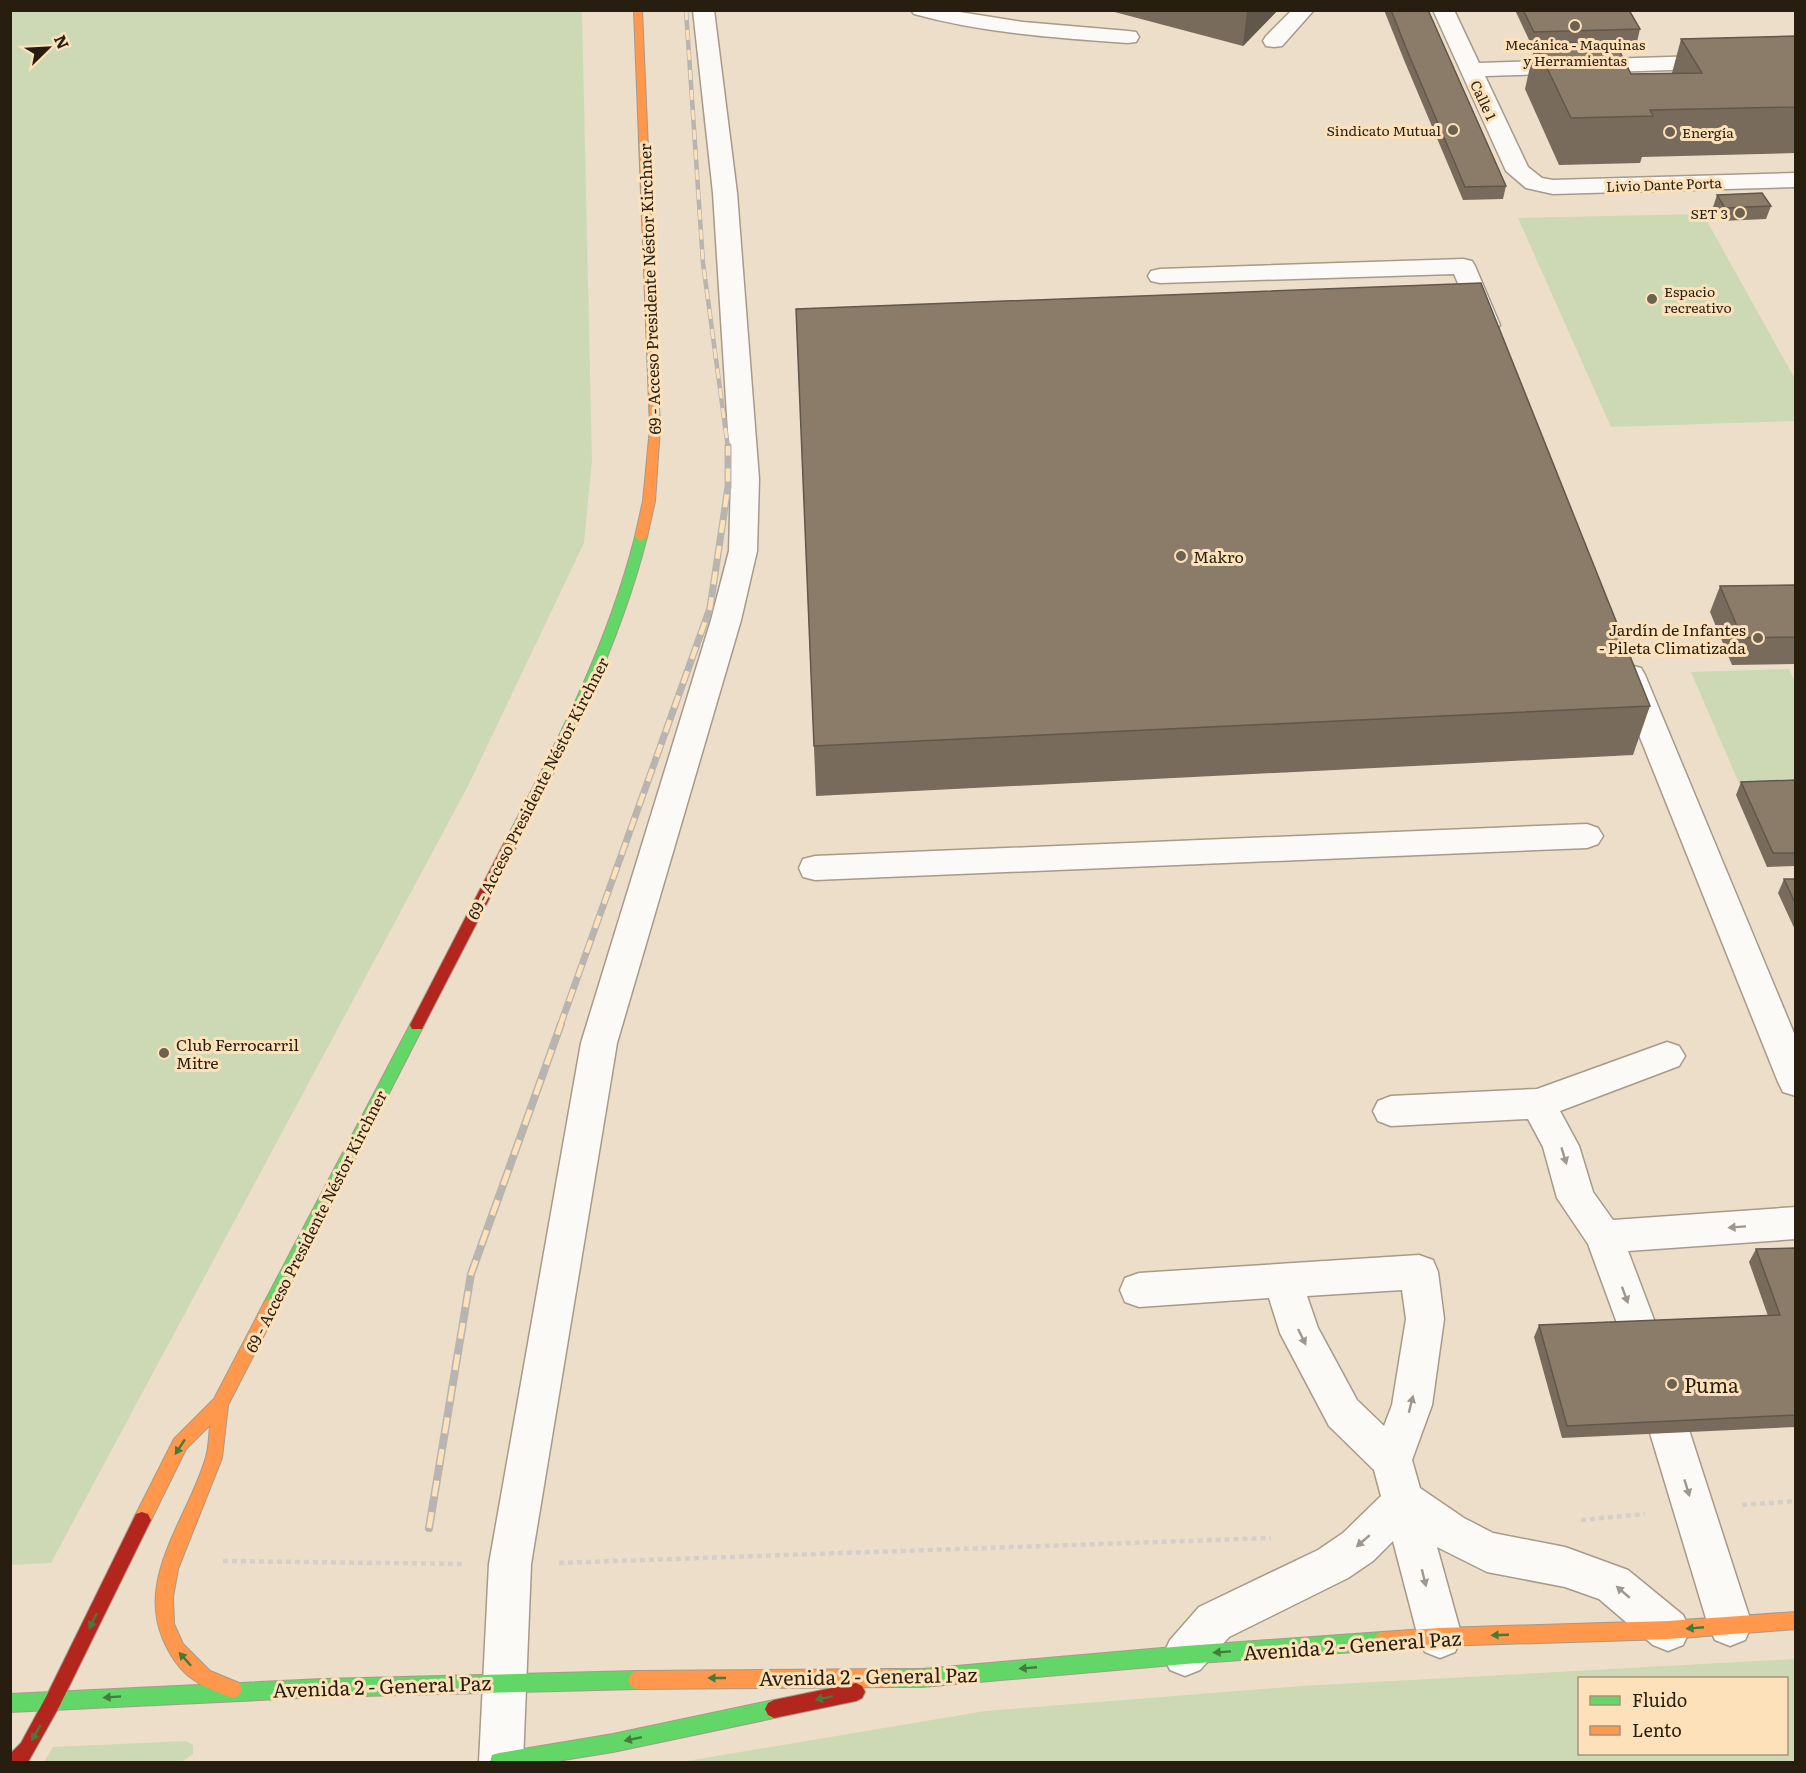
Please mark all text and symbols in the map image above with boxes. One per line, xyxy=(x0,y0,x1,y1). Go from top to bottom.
north arrow xyxy=(18,18,78,78)
marker: Mecánica - Maquinas y Herramientas xyxy=(1568,19,1582,33)
text: N xyxy=(49,30,76,53)
place label: Mecánica - Maquinas y Herramientas xyxy=(1505,34,1645,70)
street label: Calle 1 xyxy=(1466,77,1502,124)
place label: Sindicato Mutual xyxy=(1326,120,1441,140)
place label: Energía xyxy=(1682,122,1734,142)
marker: Sindicato Mutual xyxy=(1446,123,1460,137)
marker: Energía xyxy=(1663,125,1677,139)
street label: 69 - Acceso Presidente Néstor Kirchner xyxy=(632,143,666,435)
street label: Livio Dante Porta xyxy=(1606,172,1723,196)
place label: SET 3 xyxy=(1690,203,1728,223)
marker: SET 3 xyxy=(1733,206,1747,220)
place label: Espacio recreativo xyxy=(1664,281,1732,317)
marker: Espacio recreativo xyxy=(1645,292,1659,306)
place label: Makro xyxy=(1193,544,1244,568)
marker: Makro xyxy=(1174,549,1188,563)
place label: Jardín de Infantes - Pileta Climatizada xyxy=(1599,617,1746,659)
marker: Jardín de Infantes - Pileta Climatizada xyxy=(1751,631,1765,645)
street label: 69 - Acceso Presidente Néstor Kirchner xyxy=(460,652,614,923)
place label: Club Ferrocarril Mitre xyxy=(176,1032,299,1074)
marker: Club Ferrocarril Mitre xyxy=(157,1046,171,1060)
street label: 69 - Acceso Presidente Néstor Kirchner xyxy=(238,1085,392,1356)
one-way arrow xyxy=(1560,1147,1569,1165)
one-way arrow xyxy=(1728,1223,1747,1232)
one-way arrow xyxy=(1620,1286,1630,1304)
one-way arrow xyxy=(1297,1328,1307,1346)
place label: Puma xyxy=(1684,1369,1739,1399)
marker: Puma xyxy=(1665,1377,1679,1391)
one-way arrow xyxy=(1406,1395,1416,1414)
one-way arrow xyxy=(175,1439,186,1455)
one-way arrow xyxy=(1683,1479,1692,1497)
one-way arrow xyxy=(1355,1535,1371,1548)
one-way arrow xyxy=(1420,1568,1430,1587)
one-way arrow xyxy=(1616,1586,1631,1599)
one-way arrow xyxy=(88,1612,98,1630)
street label: Avenida 2 - General Paz xyxy=(1242,1621,1462,1667)
one-way arrow xyxy=(1686,1623,1705,1633)
one-way arrow xyxy=(1491,1631,1510,1640)
one-way arrow xyxy=(1213,1647,1232,1657)
one-way arrow xyxy=(179,1652,192,1667)
street label: Avenida 2 - General Paz xyxy=(758,1658,978,1692)
one-way arrow xyxy=(1018,1664,1037,1673)
street label: Avenida 2 - General Paz xyxy=(272,1666,492,1704)
one-way arrow xyxy=(707,1673,726,1683)
legend xyxy=(1578,1677,1788,1755)
text: Fluido xyxy=(1632,1686,1687,1713)
one-way arrow xyxy=(103,1693,122,1702)
one-way arrow xyxy=(815,1694,833,1704)
text: Lento xyxy=(1632,1716,1682,1743)
one-way arrow xyxy=(31,1724,41,1741)
one-way arrow xyxy=(624,1735,643,1744)

